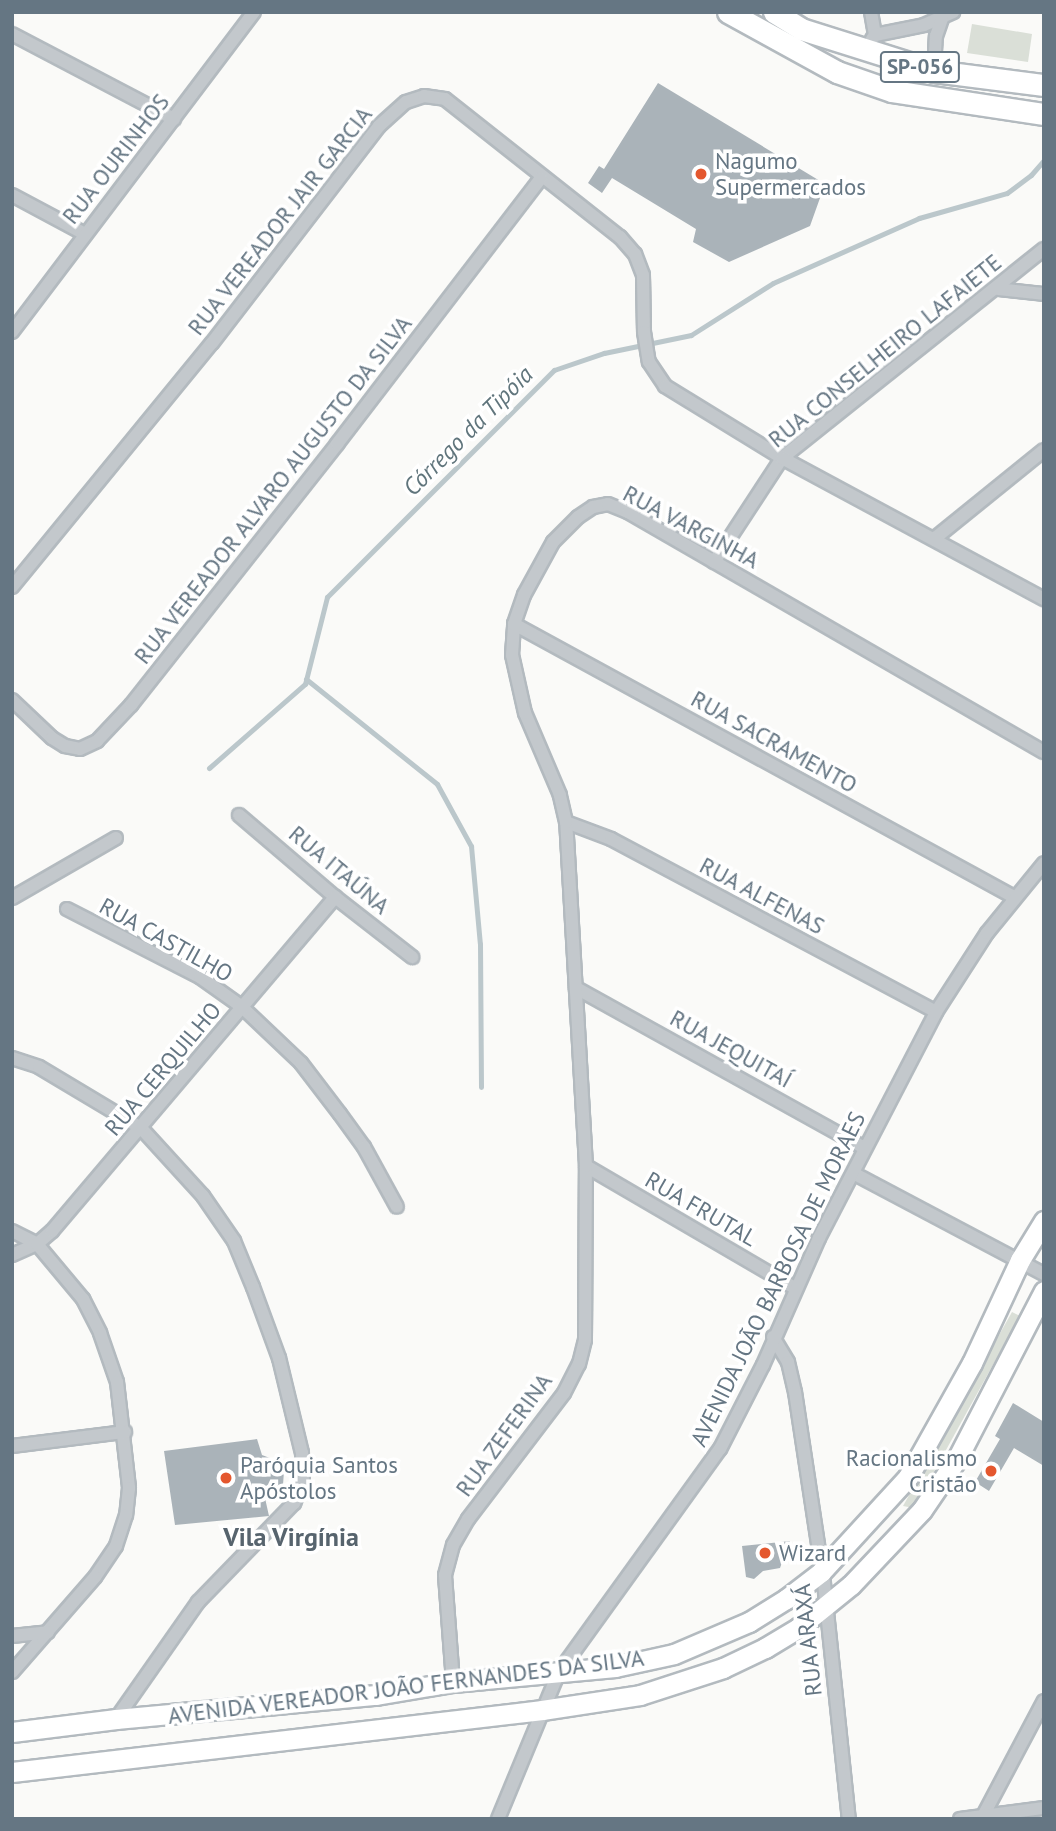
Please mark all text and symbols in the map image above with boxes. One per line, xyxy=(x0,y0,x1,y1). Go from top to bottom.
road number: SP-056 xyxy=(880,50,960,84)
street label: RUA OURINHOS xyxy=(56,88,176,230)
street label: RUA VEREADOR JAIR GARCIA xyxy=(182,101,378,341)
place label: Nagumo Supermercados xyxy=(715,147,866,201)
marker: Nagumo Supermercados xyxy=(693,166,709,182)
street label: RUA CONSELHEIRO LAFAIETE xyxy=(763,248,1007,454)
street label: RUA VEREADOR ALVARO AUGUSTO DA SILVA xyxy=(127,309,419,671)
water label: Córrego da Tipóia xyxy=(397,360,539,502)
street label: RUA VARGINHA xyxy=(618,479,764,575)
street label: RUA SACRAMENTO xyxy=(686,685,862,799)
street label: RUA ITAÚNA xyxy=(283,820,395,920)
street label: RUA ALFENAS xyxy=(694,851,830,941)
street label: RUA CASTILHO xyxy=(94,892,238,988)
street label: RUA CERQUILHO xyxy=(99,996,227,1142)
street label: RUA JEQUITAÍ xyxy=(665,1004,797,1094)
street label: AVENIDA JOÃO BARBOSA DE MORAES xyxy=(684,1106,872,1452)
street label: RUA FRUTAL xyxy=(640,1166,762,1252)
street label: RUA ZEFERINA xyxy=(450,1368,558,1502)
place label: Racionalismo Cristão xyxy=(846,1444,977,1498)
place label: Paróquia Santos Apóstolos xyxy=(240,1451,398,1505)
marker: Racionalismo Cristão xyxy=(983,1463,999,1479)
marker: Paróquia Santos Apóstolos xyxy=(218,1470,234,1486)
district label: Vila Virgínia xyxy=(223,1521,359,1553)
place label: Wizard xyxy=(779,1539,846,1567)
marker: Wizard xyxy=(757,1545,773,1561)
street label: RUA ARAXÁ xyxy=(788,1582,828,1698)
street label: AVENIDA VEREADOR JOÃO FERNANDES DA SILVA xyxy=(165,1644,647,1730)

